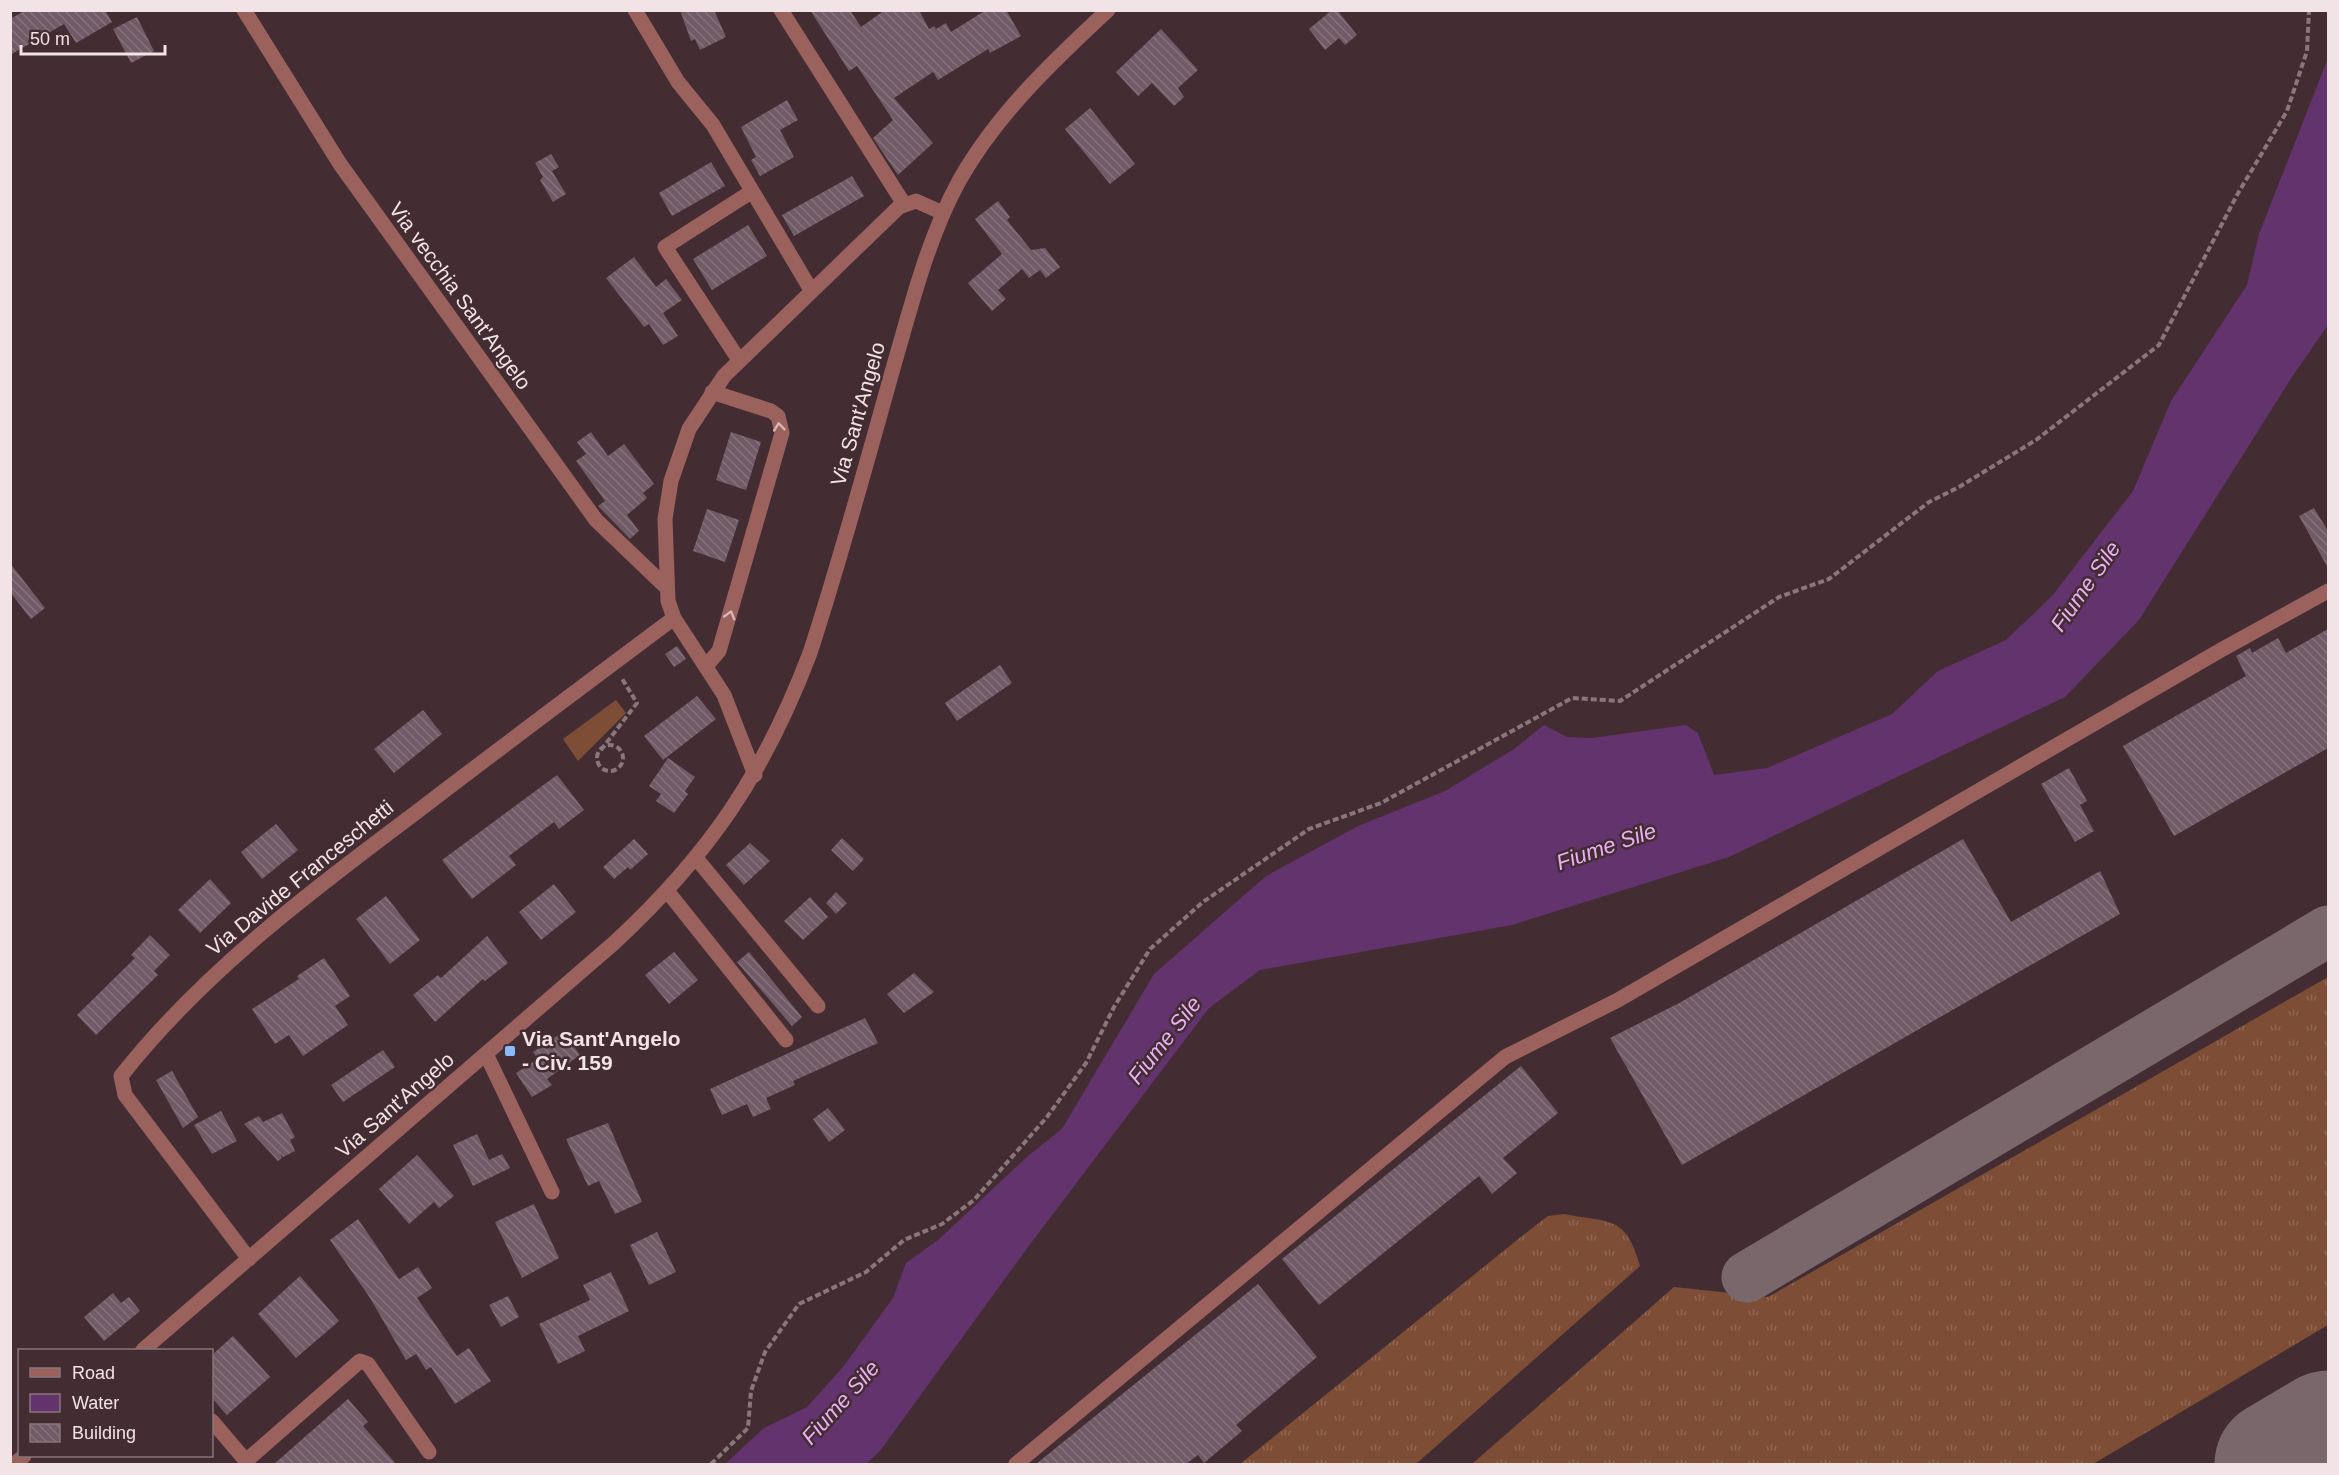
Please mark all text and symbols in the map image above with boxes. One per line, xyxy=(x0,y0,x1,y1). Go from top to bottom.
scale bar xyxy=(21,18,165,56)
text: 50 m xyxy=(30,29,70,49)
street label: Via vecchia Sant'Angelo xyxy=(385,198,536,394)
street label: Via Sant'Angelo xyxy=(826,339,889,488)
one-way arrow xyxy=(773,422,786,432)
water label: Fiume Sile xyxy=(2045,537,2125,636)
one-way arrow xyxy=(723,610,735,621)
street label: Via Davide Franceschetti xyxy=(202,795,397,960)
water label: Fiume Sile xyxy=(1553,818,1659,875)
water label: Fiume Sile xyxy=(1123,992,1206,1089)
place label: Via Sant'Angelo - Civ. 159 xyxy=(522,1027,681,1074)
marker: Via Sant'Angelo - Civ. 159 xyxy=(503,1044,517,1058)
street label: Via Sant'Angelo xyxy=(331,1047,458,1162)
legend xyxy=(18,1349,213,1457)
water label: Fiume Sile xyxy=(796,1355,884,1449)
text: Road xyxy=(72,1363,115,1383)
text: Water xyxy=(72,1393,119,1413)
text: Building xyxy=(72,1423,136,1443)

